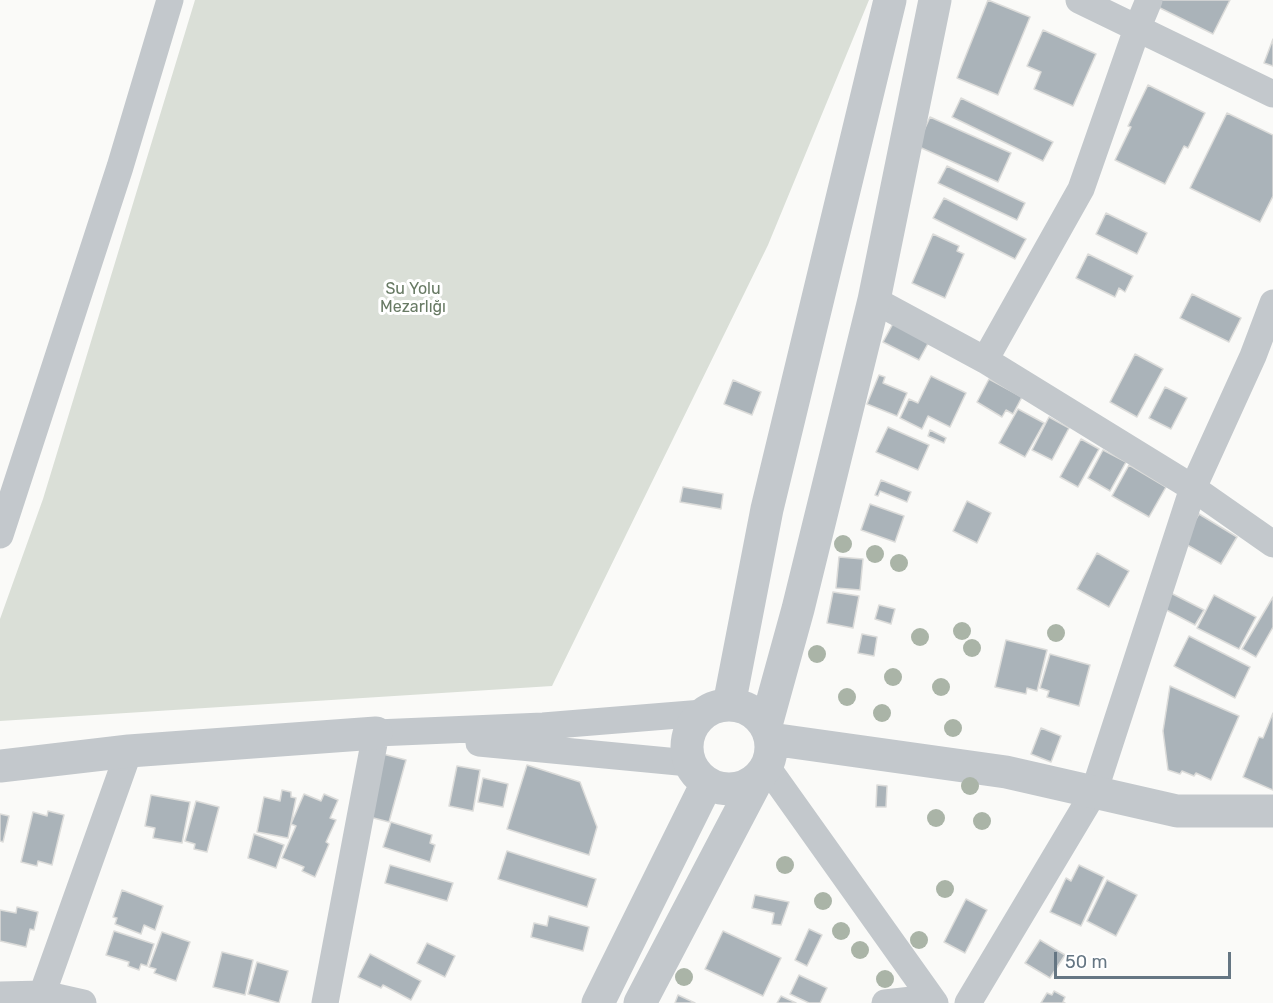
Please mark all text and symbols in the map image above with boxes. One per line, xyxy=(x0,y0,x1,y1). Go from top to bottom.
park label: Su Yolu Mezarlığı xyxy=(380,279,446,317)
scale bar xyxy=(1057,940,1234,978)
text: 50 m xyxy=(1065,951,1108,973)

